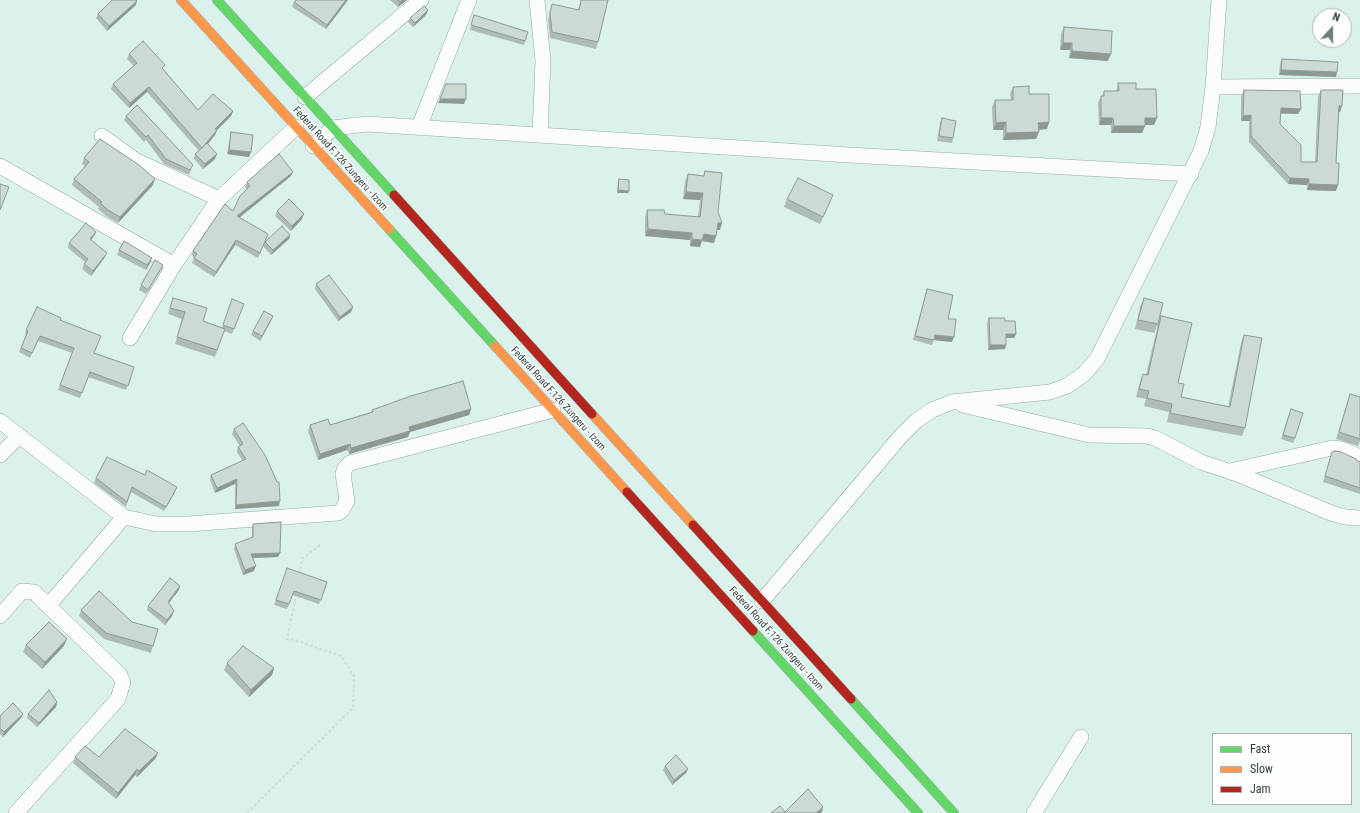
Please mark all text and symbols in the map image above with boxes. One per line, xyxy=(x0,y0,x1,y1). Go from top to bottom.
north arrow xyxy=(1312,8,1352,48)
text: N xyxy=(1331,10,1342,25)
street label: Federal Road F.126 Zungeru - Izom xyxy=(290,105,390,213)
street label: Federal Road F.126 Zungeru - Izom xyxy=(508,345,608,453)
street label: Federal Road F.126 Zungeru - Izom xyxy=(726,585,826,693)
legend xyxy=(1212,733,1352,805)
text: Fast xyxy=(1250,742,1270,756)
text: Slow xyxy=(1250,762,1273,776)
text: Jam xyxy=(1250,782,1271,796)

